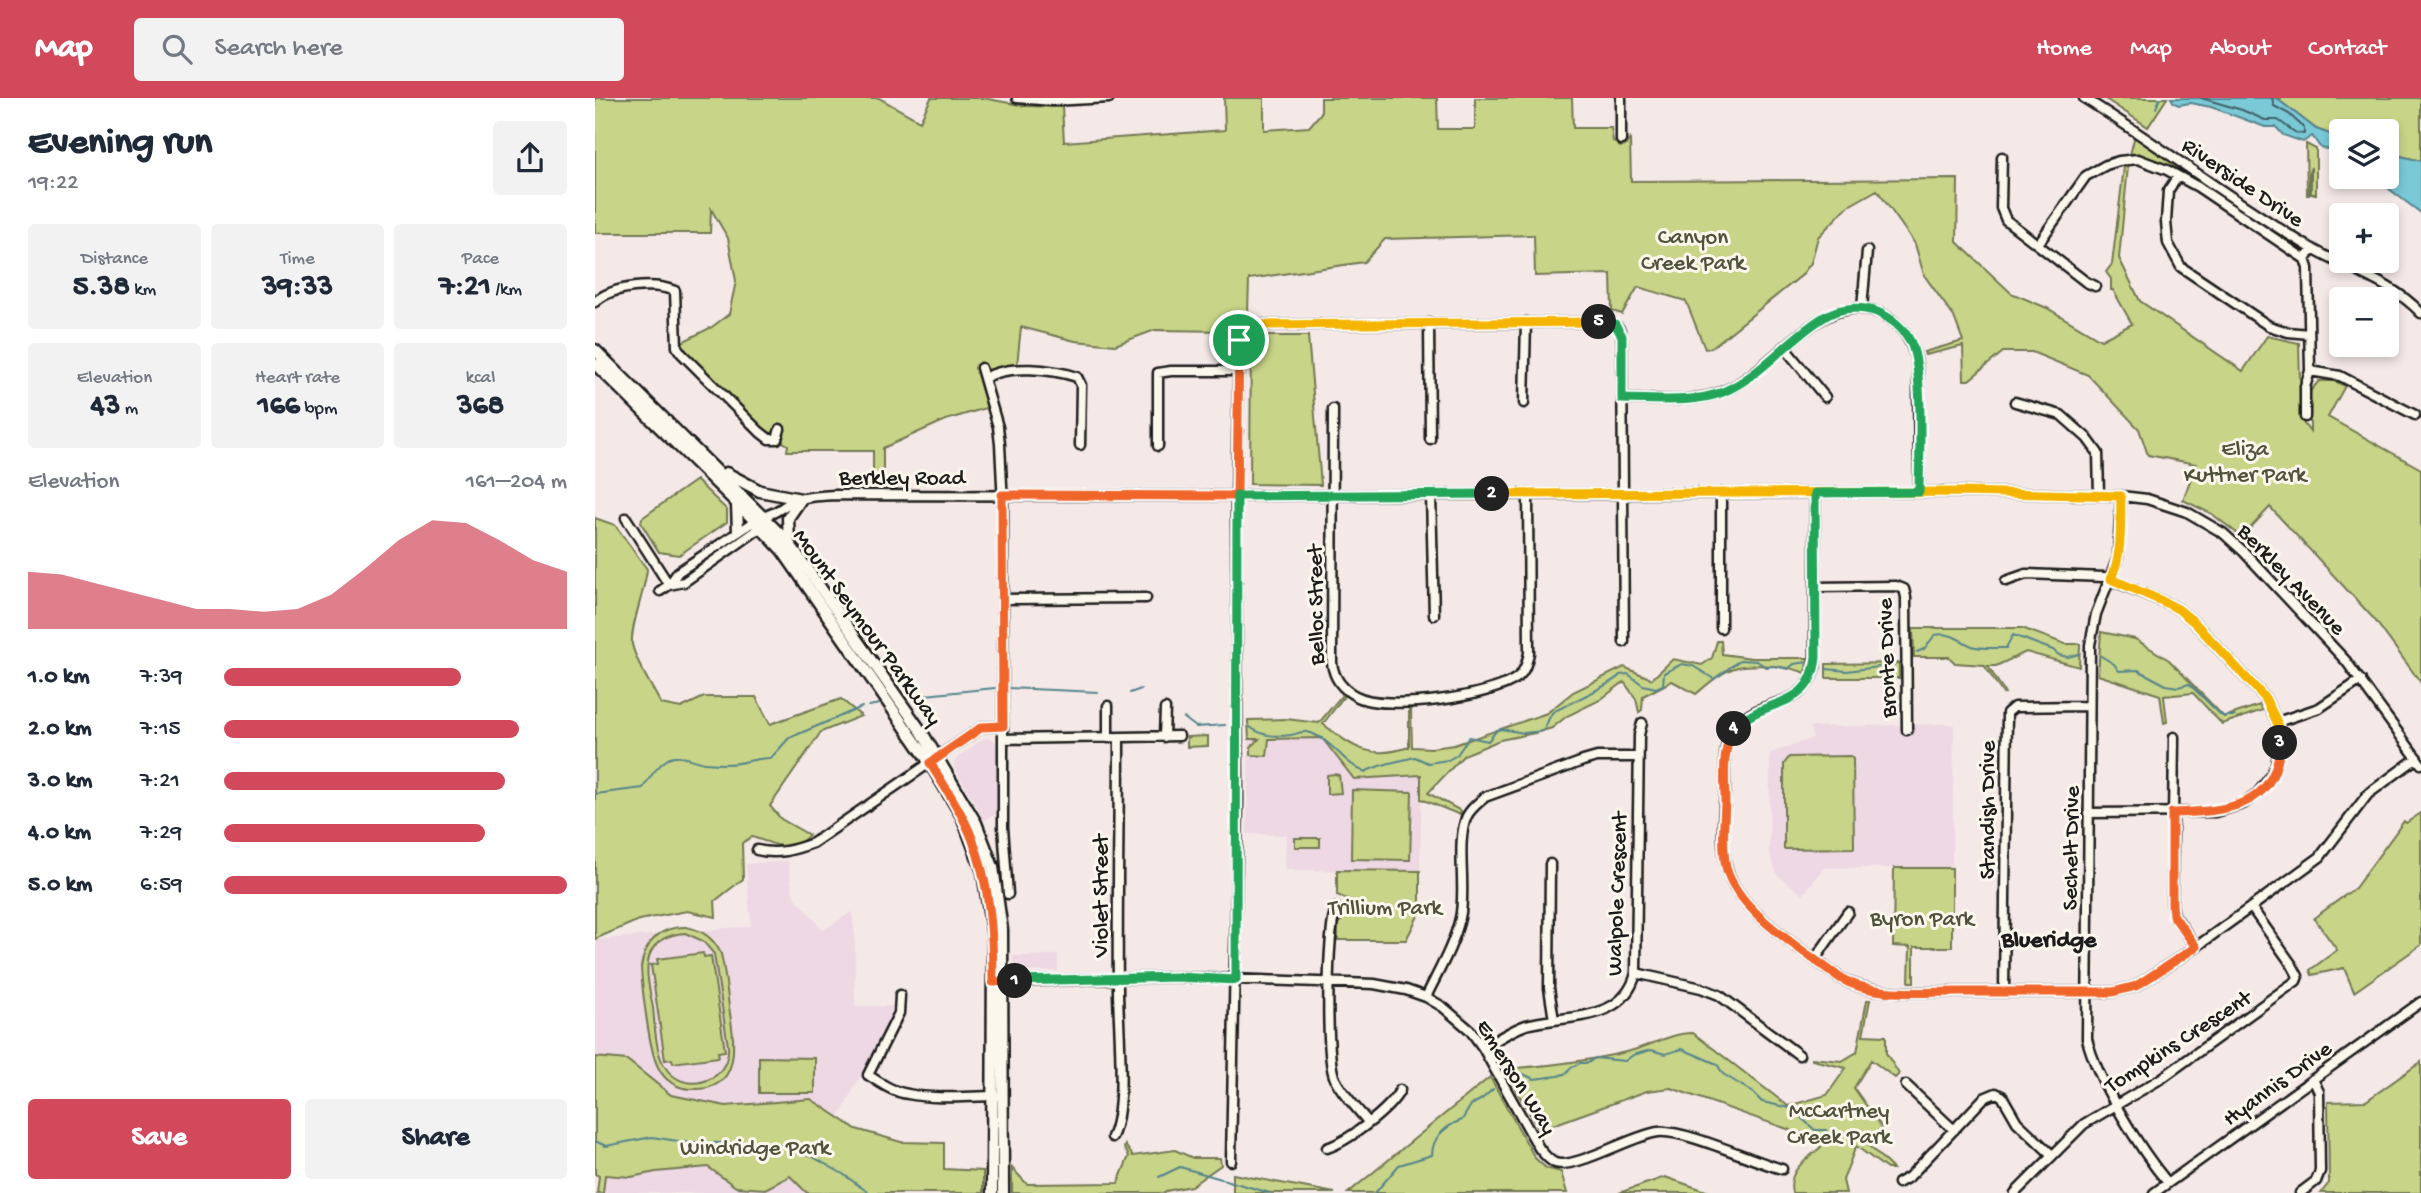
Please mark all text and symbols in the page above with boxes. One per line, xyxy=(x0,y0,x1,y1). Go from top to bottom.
search box xyxy=(134,18,624,81)
text: Map xyxy=(35,30,92,68)
icon: search xyxy=(158,30,196,68)
text: Search here xyxy=(214,34,343,65)
text: Home xyxy=(2036,35,2092,64)
text: Map xyxy=(2130,35,2172,64)
text: About xyxy=(2210,35,2270,64)
text: Contact xyxy=(2308,35,2386,64)
map controls xyxy=(2329,119,2399,357)
button: layers xyxy=(2329,119,2399,189)
button: share xyxy=(493,121,567,195)
text: Evening run xyxy=(28,122,212,166)
street label: Riverside Drive xyxy=(2176,133,2309,235)
text: 19:22 xyxy=(28,170,79,197)
button: + xyxy=(2329,203,2399,273)
park label: Canyon Creek Park xyxy=(1641,225,1748,278)
text: Distance xyxy=(81,248,148,271)
text: Time xyxy=(280,248,315,271)
text: Pace xyxy=(462,248,499,271)
text: 5.38 xyxy=(73,271,130,306)
text: 39:33 xyxy=(262,271,333,306)
text: 7:21 xyxy=(439,271,491,306)
text: km xyxy=(130,279,156,302)
text: /km xyxy=(491,279,522,302)
button: − xyxy=(2329,287,2399,357)
pin: 5 xyxy=(1581,304,1616,340)
pin xyxy=(1209,310,1269,370)
text: 5 xyxy=(1594,310,1604,333)
icon: arrive xyxy=(1220,321,1258,359)
text: Elevation xyxy=(77,367,152,390)
text: Heart rate xyxy=(255,367,340,390)
text: kcal xyxy=(466,367,495,390)
text: 43 xyxy=(91,390,120,425)
text: 166 xyxy=(258,390,300,425)
text: 368 xyxy=(457,390,504,425)
text: m xyxy=(120,398,138,421)
text: bpm xyxy=(300,398,337,421)
park label: Eliza Kuttner Park xyxy=(2184,437,2309,490)
street label: Berkley Road xyxy=(838,466,967,493)
text: Elevation xyxy=(28,469,119,496)
text: 161–204 m xyxy=(466,469,567,496)
pin: 2 xyxy=(1475,476,1509,512)
text: 2 xyxy=(1487,482,1496,505)
street label: Berkley Avenue xyxy=(2230,518,2351,643)
street label: Mount Seymour Parkway xyxy=(786,524,947,732)
street label: Belloc Street xyxy=(1303,543,1332,666)
street label: Bronte Drive xyxy=(1873,597,1904,719)
text: 1.0 km xyxy=(28,664,90,691)
text: 7:39 xyxy=(140,664,183,691)
pin: 4 xyxy=(1717,712,1751,746)
text: 2.0 km xyxy=(28,716,92,743)
text: 7:15 xyxy=(140,716,181,743)
text: 4 xyxy=(1729,717,1738,740)
pin: 3 xyxy=(2263,726,2297,760)
text: 3 xyxy=(2275,731,2284,754)
street label: Standish Drive xyxy=(1976,740,2003,879)
text: 3.0 km xyxy=(28,768,92,795)
text: 7:21 xyxy=(140,768,180,795)
street label: Sechelt Drive xyxy=(2058,784,2087,911)
street label: Walpole Crescent xyxy=(1602,810,1635,977)
text: 4.0 km xyxy=(28,820,91,847)
text: 7:29 xyxy=(140,820,182,847)
street label: Violet Street xyxy=(1089,833,1116,958)
text: 5.0 km xyxy=(28,872,92,899)
text: 6:59 xyxy=(140,872,183,899)
park label: Trillium Park xyxy=(1326,896,1444,923)
park label: Byron Park xyxy=(1869,907,1976,934)
district label: Blueridge xyxy=(2000,927,2098,956)
pin: 1 xyxy=(997,964,1033,998)
text: 1 xyxy=(1011,969,1018,992)
street label: Tompkins Crescent xyxy=(2099,985,2259,1101)
street label: Emerson Way xyxy=(1469,1015,1561,1141)
street label: Hyannis Drive xyxy=(2218,1036,2339,1133)
button: Save xyxy=(28,1099,291,1179)
button: Share xyxy=(305,1099,567,1179)
park label: McCartney Creek Park xyxy=(1787,1099,1894,1152)
park label: Windridge Park xyxy=(680,1136,833,1163)

